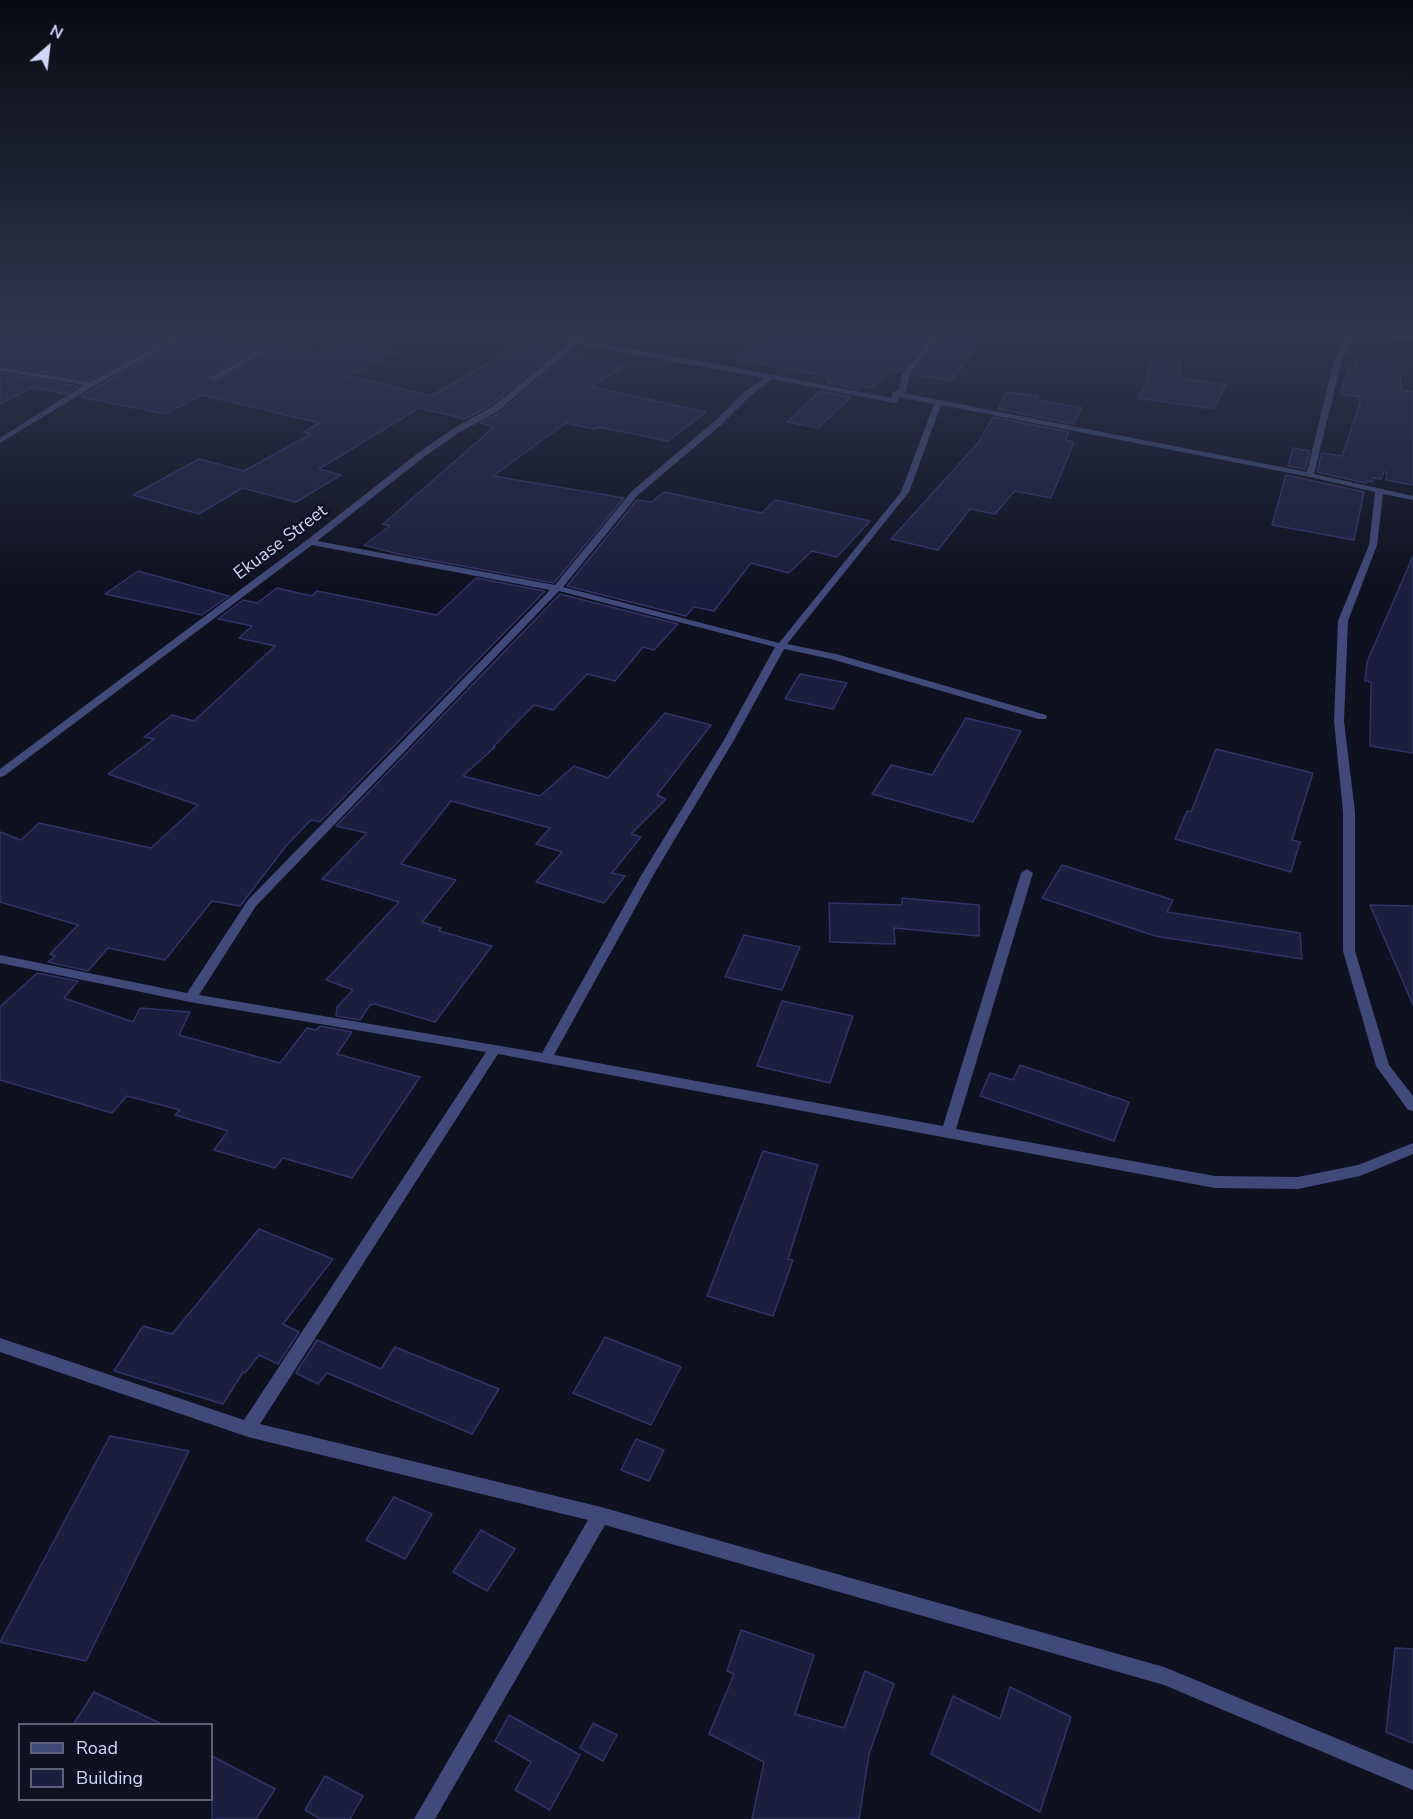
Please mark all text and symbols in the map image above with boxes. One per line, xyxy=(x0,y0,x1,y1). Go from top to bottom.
north arrow xyxy=(18,18,78,78)
text: N xyxy=(46,20,67,45)
street label: Ekuase Street xyxy=(230,501,332,585)
legend xyxy=(18,1723,213,1801)
text: Road xyxy=(76,1736,118,1760)
text: Building xyxy=(76,1766,143,1790)

